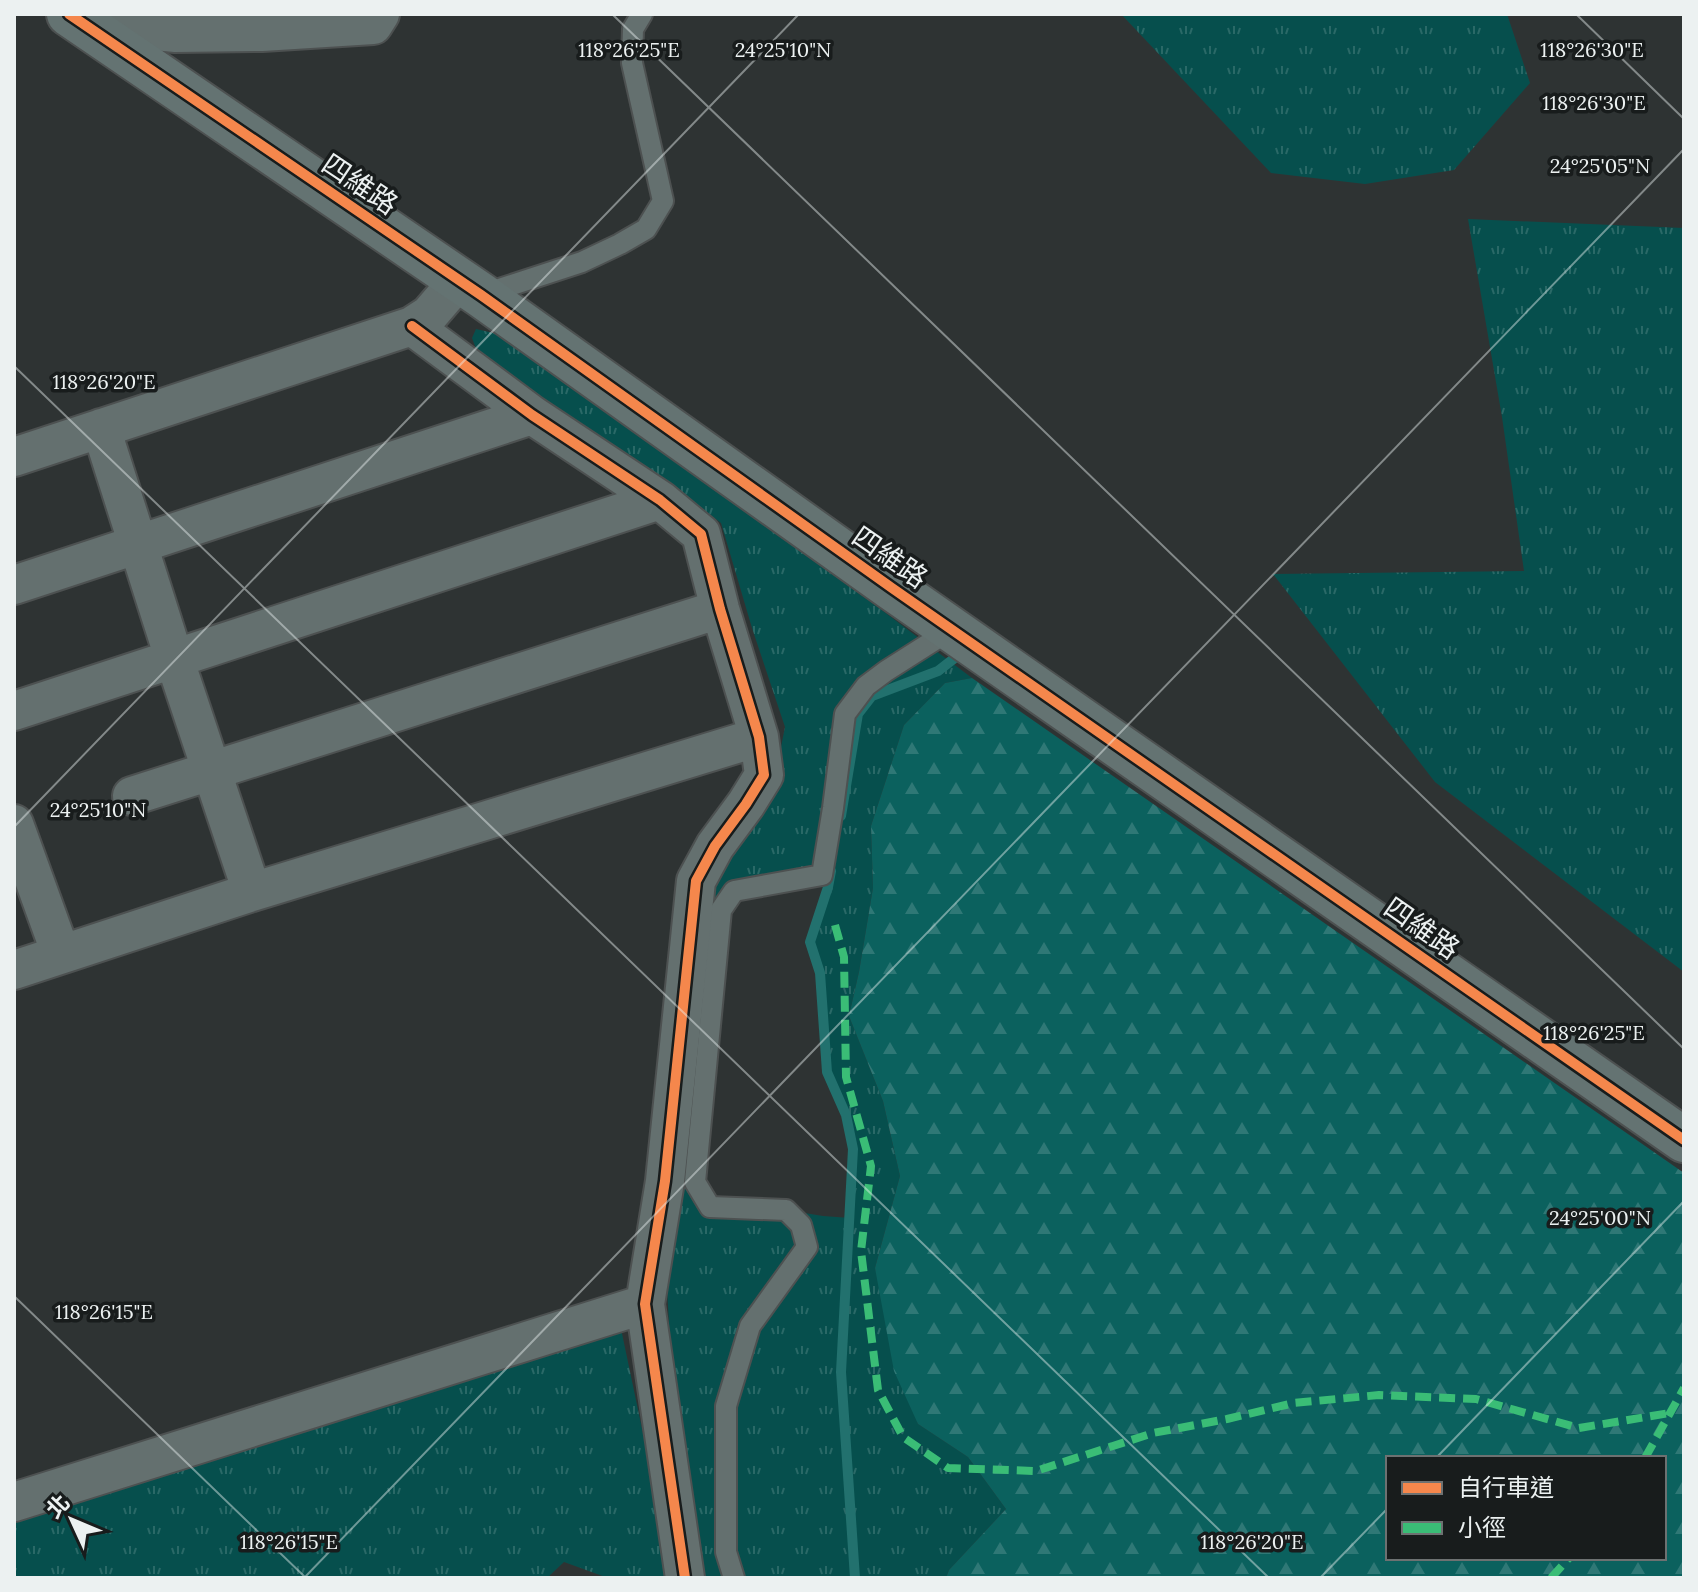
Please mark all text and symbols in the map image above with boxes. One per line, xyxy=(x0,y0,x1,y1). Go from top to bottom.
text: 118°26'25"E xyxy=(578,37,680,62)
text: 24°25'10"N xyxy=(735,37,831,62)
text: 118°26'30"E xyxy=(1540,37,1644,62)
text: 118°26'30"E xyxy=(1542,90,1646,115)
street label: 四維路 xyxy=(315,146,405,222)
text: 24°25'05"N xyxy=(1550,153,1650,178)
text: 118°26'20"E xyxy=(53,369,155,394)
street label: 四維路 xyxy=(845,518,935,596)
text: 24°25'10"N xyxy=(50,797,146,822)
street label: 四維路 xyxy=(1377,889,1467,967)
text: 118°26'25"E xyxy=(1543,1020,1645,1045)
text: 24°25'00"N xyxy=(1549,1205,1651,1230)
text: 118°26'15"E xyxy=(55,1299,153,1324)
legend xyxy=(1386,1456,1666,1560)
text: 自行車道 xyxy=(1458,1472,1554,1503)
north arrow xyxy=(32,1480,112,1560)
text: 北 xyxy=(40,1488,75,1524)
text: 小徑 xyxy=(1458,1512,1506,1543)
text: 118°26'15"E xyxy=(240,1529,338,1554)
text: 118°26'20"E xyxy=(1201,1529,1303,1554)

